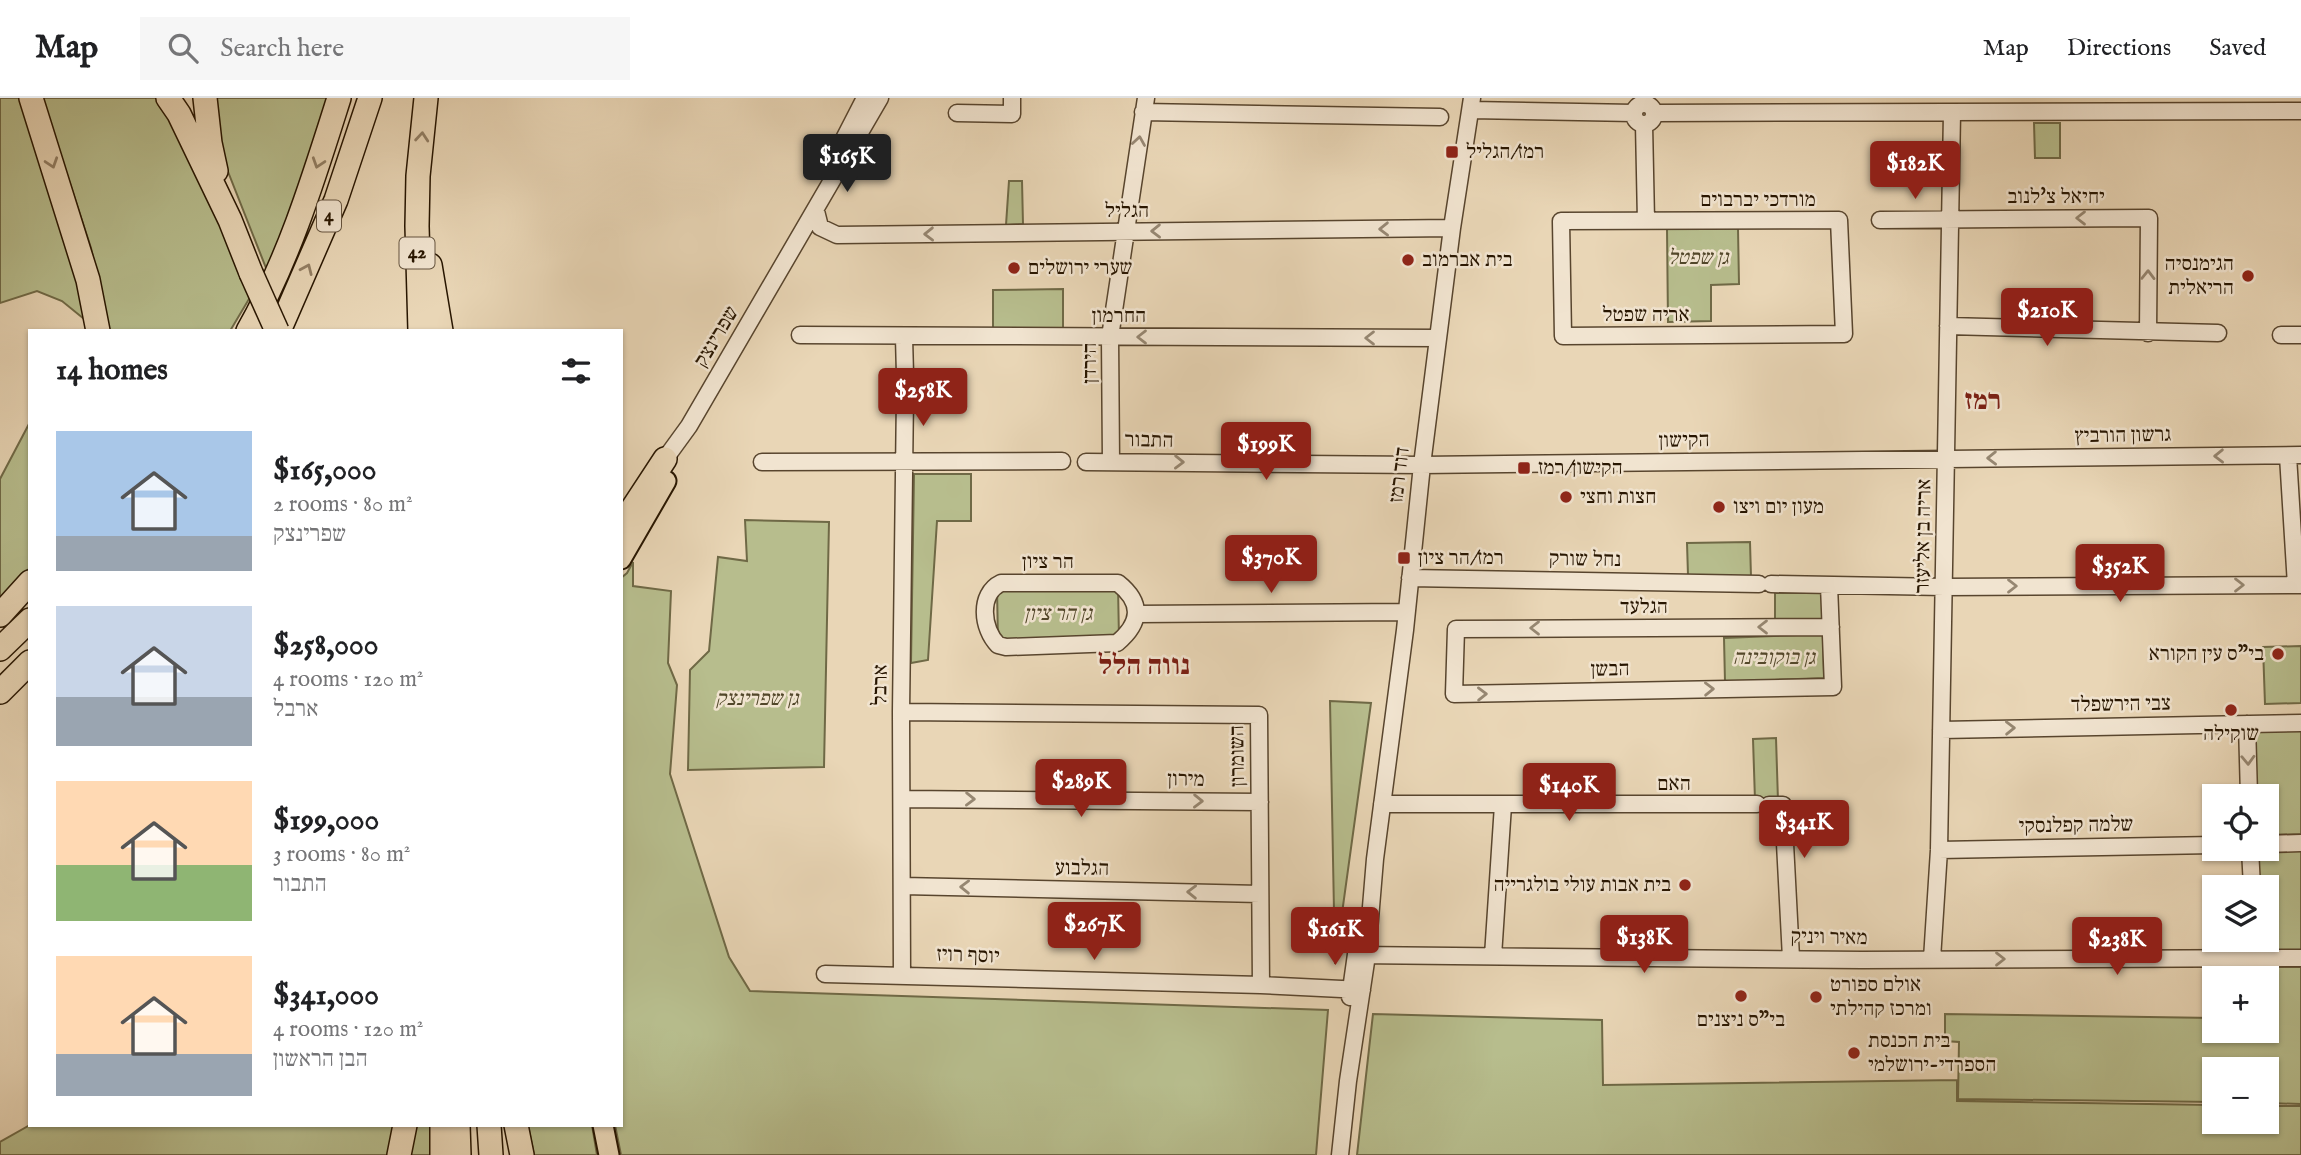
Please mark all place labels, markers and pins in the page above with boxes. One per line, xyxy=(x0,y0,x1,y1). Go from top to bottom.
pin: $165K xyxy=(798,134,896,194)
place label: רמז/הגליל xyxy=(1466,139,1544,166)
pin: $182K xyxy=(1866,141,1964,201)
marker: רמז/הגליל xyxy=(1444,144,1460,160)
place label: בית אברמוב xyxy=(1422,247,1513,274)
place label: הגימנסיה הריאלית xyxy=(2165,251,2234,302)
marker: בית אברמוב xyxy=(1400,252,1416,268)
place label: שערי ירושלים xyxy=(1028,255,1133,282)
marker: שערי ירושלים xyxy=(1006,260,1022,276)
marker: הגימנסיה הריאלית xyxy=(2240,268,2256,284)
pin: $210K xyxy=(1998,288,2096,348)
pin: $258K xyxy=(874,368,972,428)
pin: $199K xyxy=(1217,422,1315,482)
place label: הקישון/רמז xyxy=(1538,455,1623,482)
marker: הקישון/רמז xyxy=(1516,460,1532,476)
place label: חצות וחצי xyxy=(1580,484,1657,511)
marker: חצות וחצי xyxy=(1558,489,1574,505)
place label: מעון יום ויצו xyxy=(1733,494,1824,521)
marker: מעון יום ויצו xyxy=(1711,499,1727,515)
pin: $370K xyxy=(1222,536,1320,595)
place label: רמז/הר ציון xyxy=(1418,545,1504,572)
pin: $352K xyxy=(2071,545,2169,604)
marker: רמז/הר ציון xyxy=(1396,550,1412,566)
place label: בי"ס עין הקורא xyxy=(2149,641,2264,668)
marker: בי"ס עין הקורא xyxy=(2270,646,2286,662)
marker: שוקילה xyxy=(2223,702,2239,718)
place label: שוקילה xyxy=(2203,721,2259,748)
pin: $289K xyxy=(1032,760,1130,819)
pin: $140K xyxy=(1520,764,1618,823)
pin: $341K xyxy=(1755,800,1853,860)
place label: בית אבות עולי בולגרייה xyxy=(1493,872,1671,899)
marker: בית אבות עולי בולגרייה xyxy=(1677,877,1693,893)
pin: $267K xyxy=(1045,902,1143,962)
pin: $161K xyxy=(1286,908,1384,967)
pin: $138K xyxy=(1595,916,1693,975)
pin: $238K xyxy=(2068,918,2166,977)
place label: אולם ספורט ומרכז קהילתי xyxy=(1830,972,1932,1023)
marker: בי"ס ניצנים xyxy=(1733,988,1749,1004)
marker: אולם ספורט ומרכז קהילתי xyxy=(1808,989,1824,1005)
place label: בי"ס ניצנים xyxy=(1697,1007,1785,1034)
place label: בית הכנסת הספרדי-ירושלמי xyxy=(1868,1028,1996,1079)
marker: בית הכנסת הספרדי-ירושלמי xyxy=(1846,1045,1862,1061)

